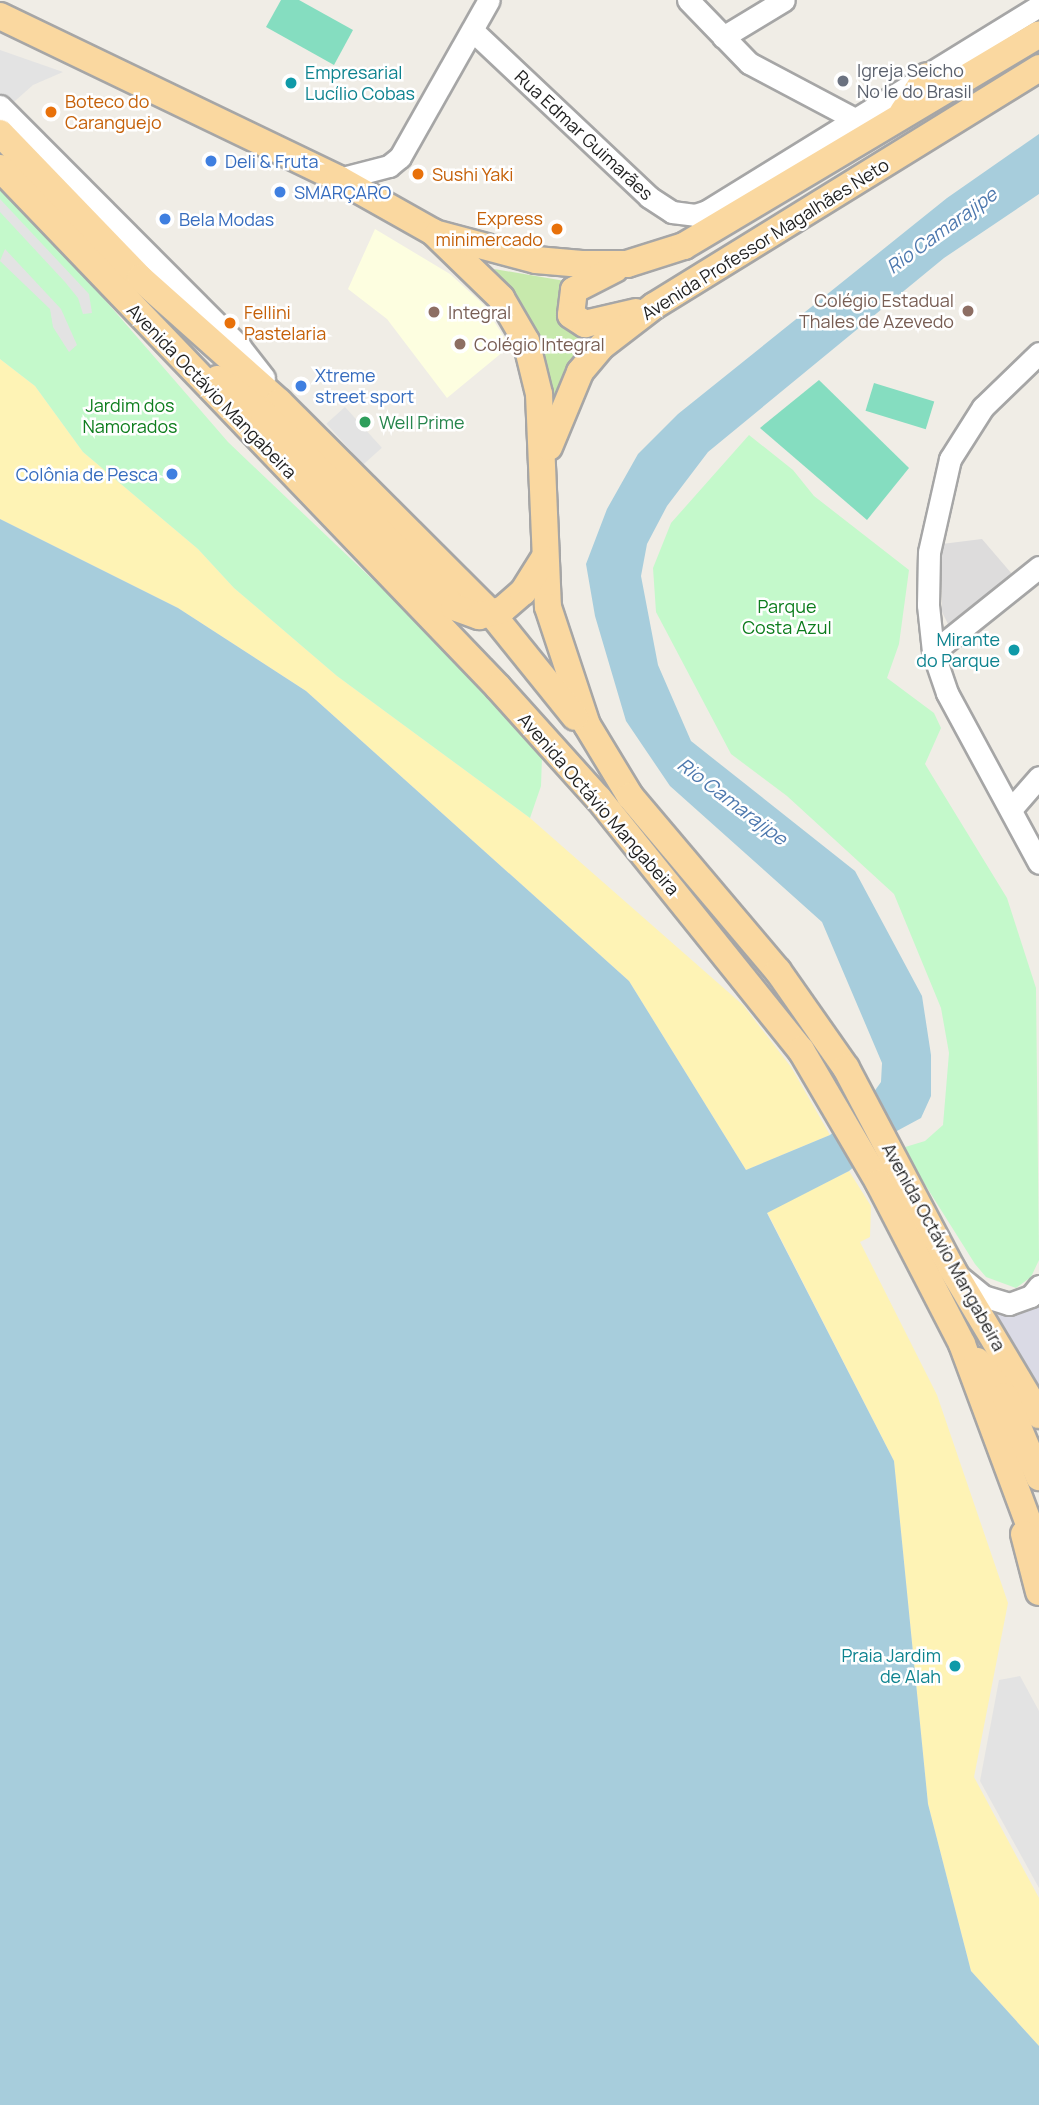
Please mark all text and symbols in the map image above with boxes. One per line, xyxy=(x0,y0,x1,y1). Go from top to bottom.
place label: Igreja Seicho No Ie do Brasil xyxy=(857,60,972,102)
place label: Empresarial Lucílio Cobas xyxy=(305,62,415,104)
street label: Rua Edmar Guimarães xyxy=(510,65,658,205)
marker: Igreja Seicho No Ie do Brasil xyxy=(835,73,851,89)
marker: Empresarial Lucílio Cobas xyxy=(283,75,299,91)
place label: Boteco do Caranguejo xyxy=(65,91,162,134)
marker: Boteco do Caranguejo xyxy=(43,104,59,120)
place label: Deli & Fruta xyxy=(225,150,318,172)
marker: Deli & Fruta xyxy=(203,153,219,169)
street label: Avenida Professor Magalhães Neto xyxy=(637,154,893,324)
place label: Sushi Yaki xyxy=(432,163,513,185)
marker: Sushi Yaki xyxy=(410,166,426,182)
place label: SMARÇARO xyxy=(294,181,391,203)
water label: Rio Camarajipe xyxy=(882,183,1002,279)
marker: SMARÇARO xyxy=(272,184,288,200)
place label: Bela Modas xyxy=(179,208,274,230)
place label: Express minimercado xyxy=(435,208,543,250)
marker: Bela Modas xyxy=(157,211,173,227)
marker: Express minimercado xyxy=(549,221,565,237)
place label: Colégio Estadual Thales de Azevedo xyxy=(799,290,954,332)
street label: Avenida Octávio Mangabeira xyxy=(123,299,301,483)
place label: Integral xyxy=(448,301,511,323)
place label: Fellini Pastelaria xyxy=(244,302,326,344)
marker: Colégio Estadual Thales de Azevedo xyxy=(960,303,976,319)
marker: Integral xyxy=(426,304,442,320)
marker: Fellini Pastelaria xyxy=(222,315,238,331)
place label: Colégio Integral xyxy=(474,333,605,355)
marker: Colégio Integral xyxy=(452,336,468,352)
place label: Xtreme street sport xyxy=(315,365,414,408)
marker: Xtreme street sport xyxy=(293,378,309,394)
park label: Jardim dos Namorados xyxy=(83,395,177,438)
place label: Well Prime xyxy=(379,411,465,433)
marker: Well Prime xyxy=(357,414,373,430)
place label: Colônia de Pesca xyxy=(16,463,158,485)
marker: Colônia de Pesca xyxy=(164,466,180,482)
park label: Parque Costa Azul xyxy=(742,596,832,638)
place label: Mirante do Parque xyxy=(916,629,1000,672)
marker: Mirante do Parque xyxy=(1006,642,1022,658)
street label: Avenida Octávio Mangabeira xyxy=(514,709,684,899)
water label: Rio Camarajipe xyxy=(673,754,791,850)
street label: Avenida Octávio Mangabeira xyxy=(878,1139,1010,1355)
place label: Praia Jardim de Alah xyxy=(841,1645,941,1688)
marker: Praia Jardim de Alah xyxy=(947,1658,963,1674)

